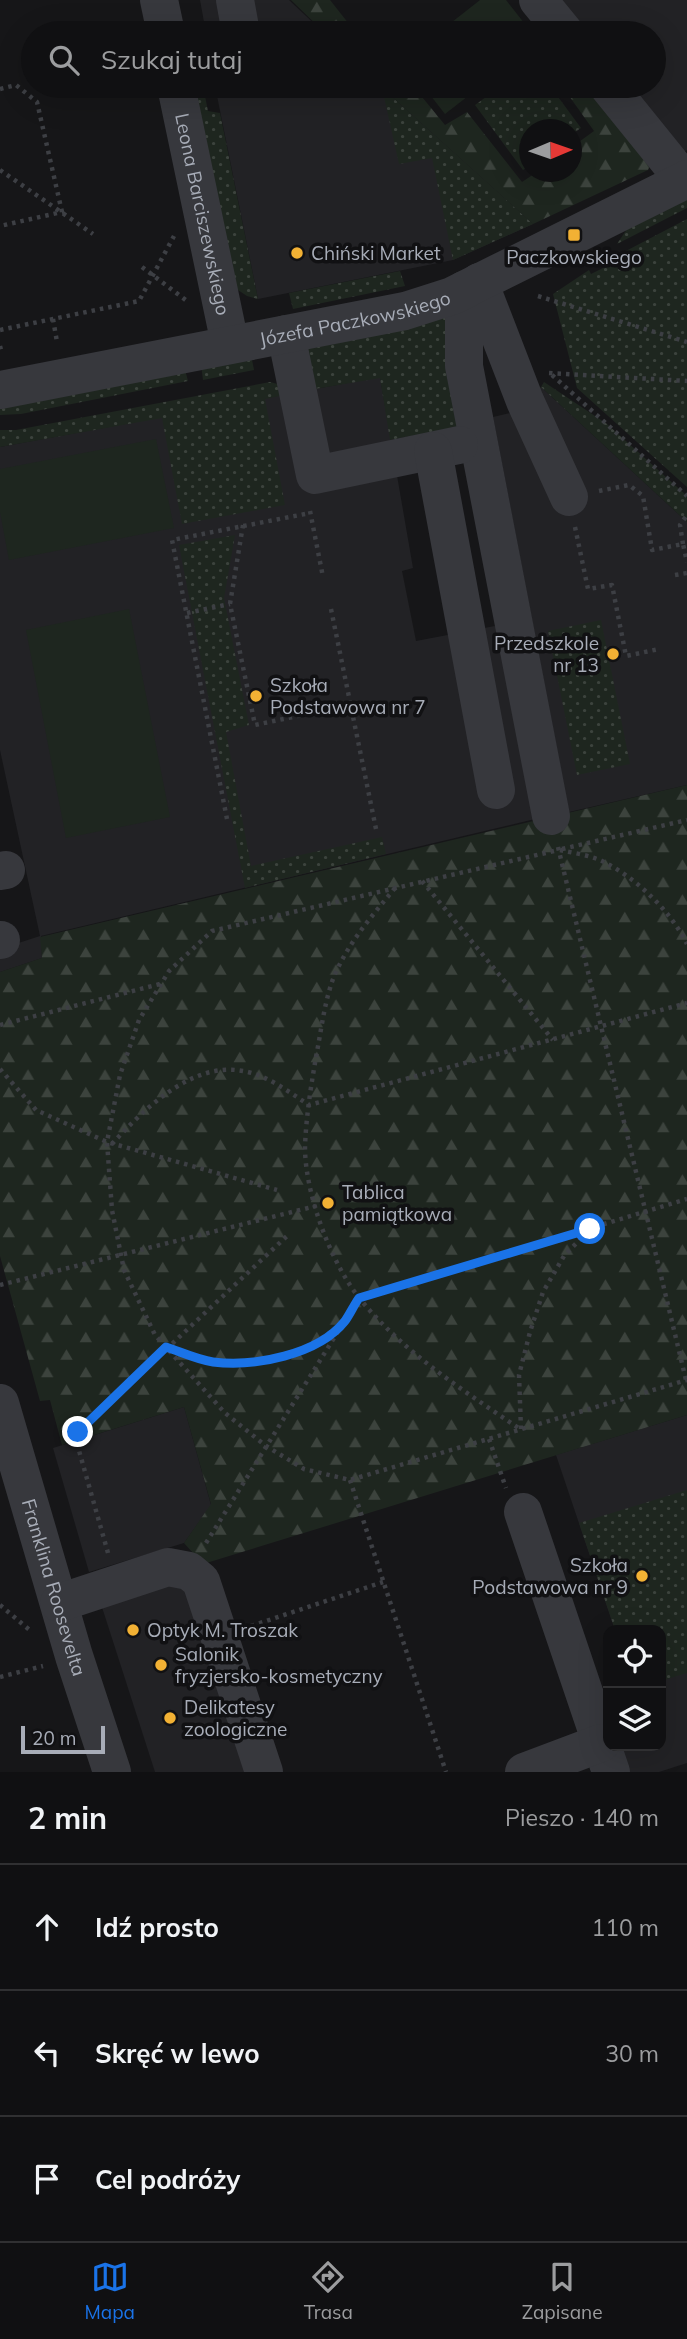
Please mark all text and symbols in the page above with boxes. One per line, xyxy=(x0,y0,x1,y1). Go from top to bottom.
search box xyxy=(21,21,666,98)
icon: search xyxy=(45,41,83,79)
text: Szukaj tutaj xyxy=(101,43,243,76)
street label: Leona Barciszewskiego xyxy=(170,111,236,318)
north arrow xyxy=(519,119,582,182)
marker: Paczkowskiego xyxy=(566,227,582,243)
place label: Chiński Market xyxy=(311,241,441,265)
marker: Chiński Market xyxy=(289,245,305,261)
place label: Paczkowskiego xyxy=(506,245,642,269)
street label: Józefa Paczkowskiego xyxy=(257,285,453,351)
place label: Przedszkole nr 13 xyxy=(494,631,599,677)
marker: Przedszkole nr 13 xyxy=(605,646,621,662)
place label: Szkoła Podstawowa nr 7 xyxy=(270,673,426,719)
marker: Szkoła Podstawowa nr 7 xyxy=(248,688,264,704)
place label: Tablica pamiątkowa xyxy=(342,1180,452,1226)
marker: Tablica pamiątkowa xyxy=(320,1195,336,1211)
route start xyxy=(574,1213,605,1244)
route end xyxy=(62,1416,93,1447)
street label: Franklina Roosevelta xyxy=(17,1496,92,1679)
place label: Szkoła Podstawowa nr 9 xyxy=(472,1553,628,1599)
marker: Szkoła Podstawowa nr 9 xyxy=(634,1568,650,1584)
place label: Optyk M. Troszak xyxy=(147,1618,298,1642)
marker: Optyk M. Troszak xyxy=(125,1622,141,1638)
map controls xyxy=(603,1625,666,1751)
button: locate xyxy=(603,1625,666,1688)
place label: Salonik fryzjersko-kosmetyczny xyxy=(175,1642,383,1688)
marker: Salonik fryzjersko-kosmetyczny xyxy=(153,1657,169,1673)
button: layers xyxy=(603,1688,666,1751)
place label: Delikatesy zoologiczne xyxy=(184,1695,287,1741)
marker: Delikatesy zoologiczne xyxy=(162,1710,178,1726)
scale bar xyxy=(21,1723,105,1755)
text: 20 m xyxy=(32,1726,76,1750)
text: 2 min xyxy=(28,1799,107,1837)
text: Pieszo · 140 m xyxy=(505,1803,659,1832)
icon: ahead xyxy=(28,1908,66,1946)
text: Idź prosto xyxy=(95,1911,219,1944)
text: 110 m xyxy=(591,1913,659,1942)
icon: left xyxy=(28,2034,66,2072)
text: Skręć w lewo xyxy=(95,2037,260,2070)
text: 30 m xyxy=(605,2039,659,2068)
icon: arrive xyxy=(28,2160,66,2198)
text: Cel podróży xyxy=(95,2163,240,2196)
tab: Mapa xyxy=(84,2258,135,2324)
tab: Trasa xyxy=(304,2258,353,2324)
tab: Zapisane xyxy=(522,2258,603,2324)

